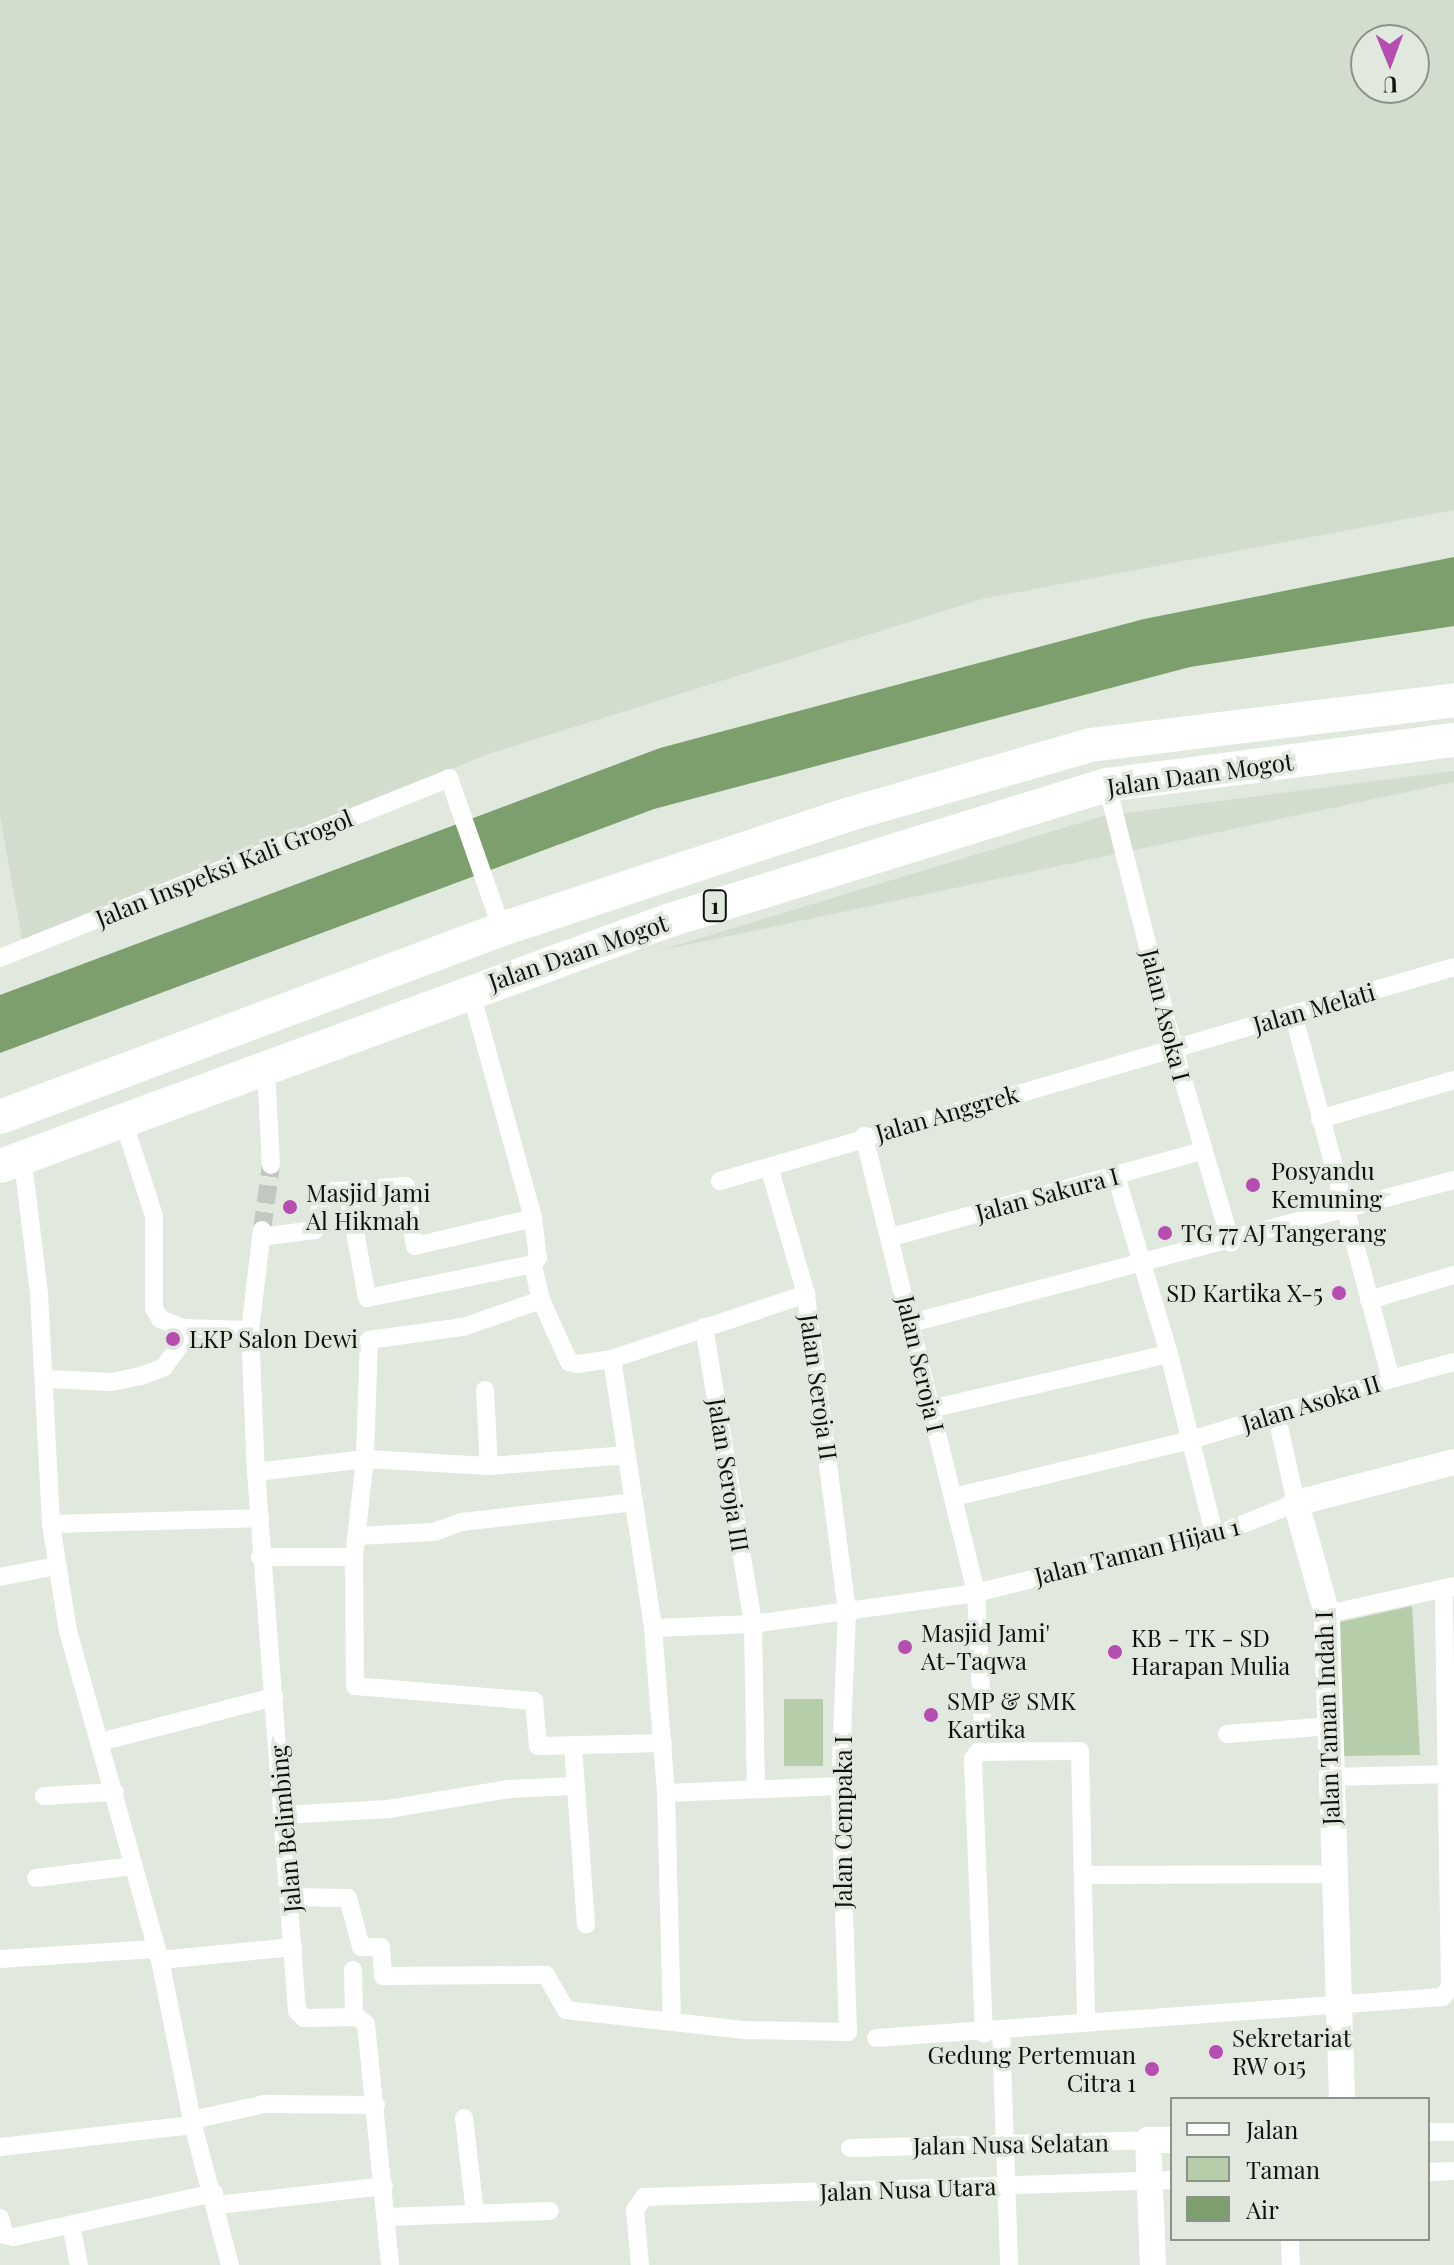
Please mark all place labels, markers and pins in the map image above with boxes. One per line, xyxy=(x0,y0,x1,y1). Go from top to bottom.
place label: Posyandu Kemuning xyxy=(1271,1157,1382,1213)
marker: Posyandu Kemuning xyxy=(1242,1174,1264,1196)
place label: Masjid Jami Al Hikmah xyxy=(306,1179,430,1235)
marker: Masjid Jami Al Hikmah xyxy=(281,1198,299,1216)
place label: TG 77 AJ Tangerang xyxy=(1181,1219,1388,1247)
marker: TG 77 AJ Tangerang xyxy=(1156,1224,1174,1242)
place label: SD Kartika X-5 xyxy=(1166,1279,1323,1307)
marker: SD Kartika X-5 xyxy=(1330,1284,1348,1302)
place label: LKP Salon Dewi xyxy=(189,1325,359,1353)
marker: LKP Salon Dewi xyxy=(164,1330,182,1348)
place label: Masjid Jami' At-Taqwa xyxy=(921,1619,1050,1675)
place label: KB - TK - SD Harapan Mulia xyxy=(1131,1624,1290,1680)
marker: Masjid Jami' At-Taqwa xyxy=(896,1638,914,1656)
marker: KB - TK - SD Harapan Mulia xyxy=(1106,1643,1124,1661)
place label: SMP & SMK Kartika xyxy=(947,1687,1077,1743)
marker: SMP & SMK Kartika xyxy=(922,1706,940,1724)
place label: Sekretariat RW 015 xyxy=(1232,2024,1351,2080)
place label: Gedung Pertemuan Citra 1 xyxy=(928,2041,1136,2097)
marker: Sekretariat RW 015 xyxy=(1207,2043,1225,2061)
marker: Gedung Pertemuan Citra 1 xyxy=(1143,2060,1161,2078)

